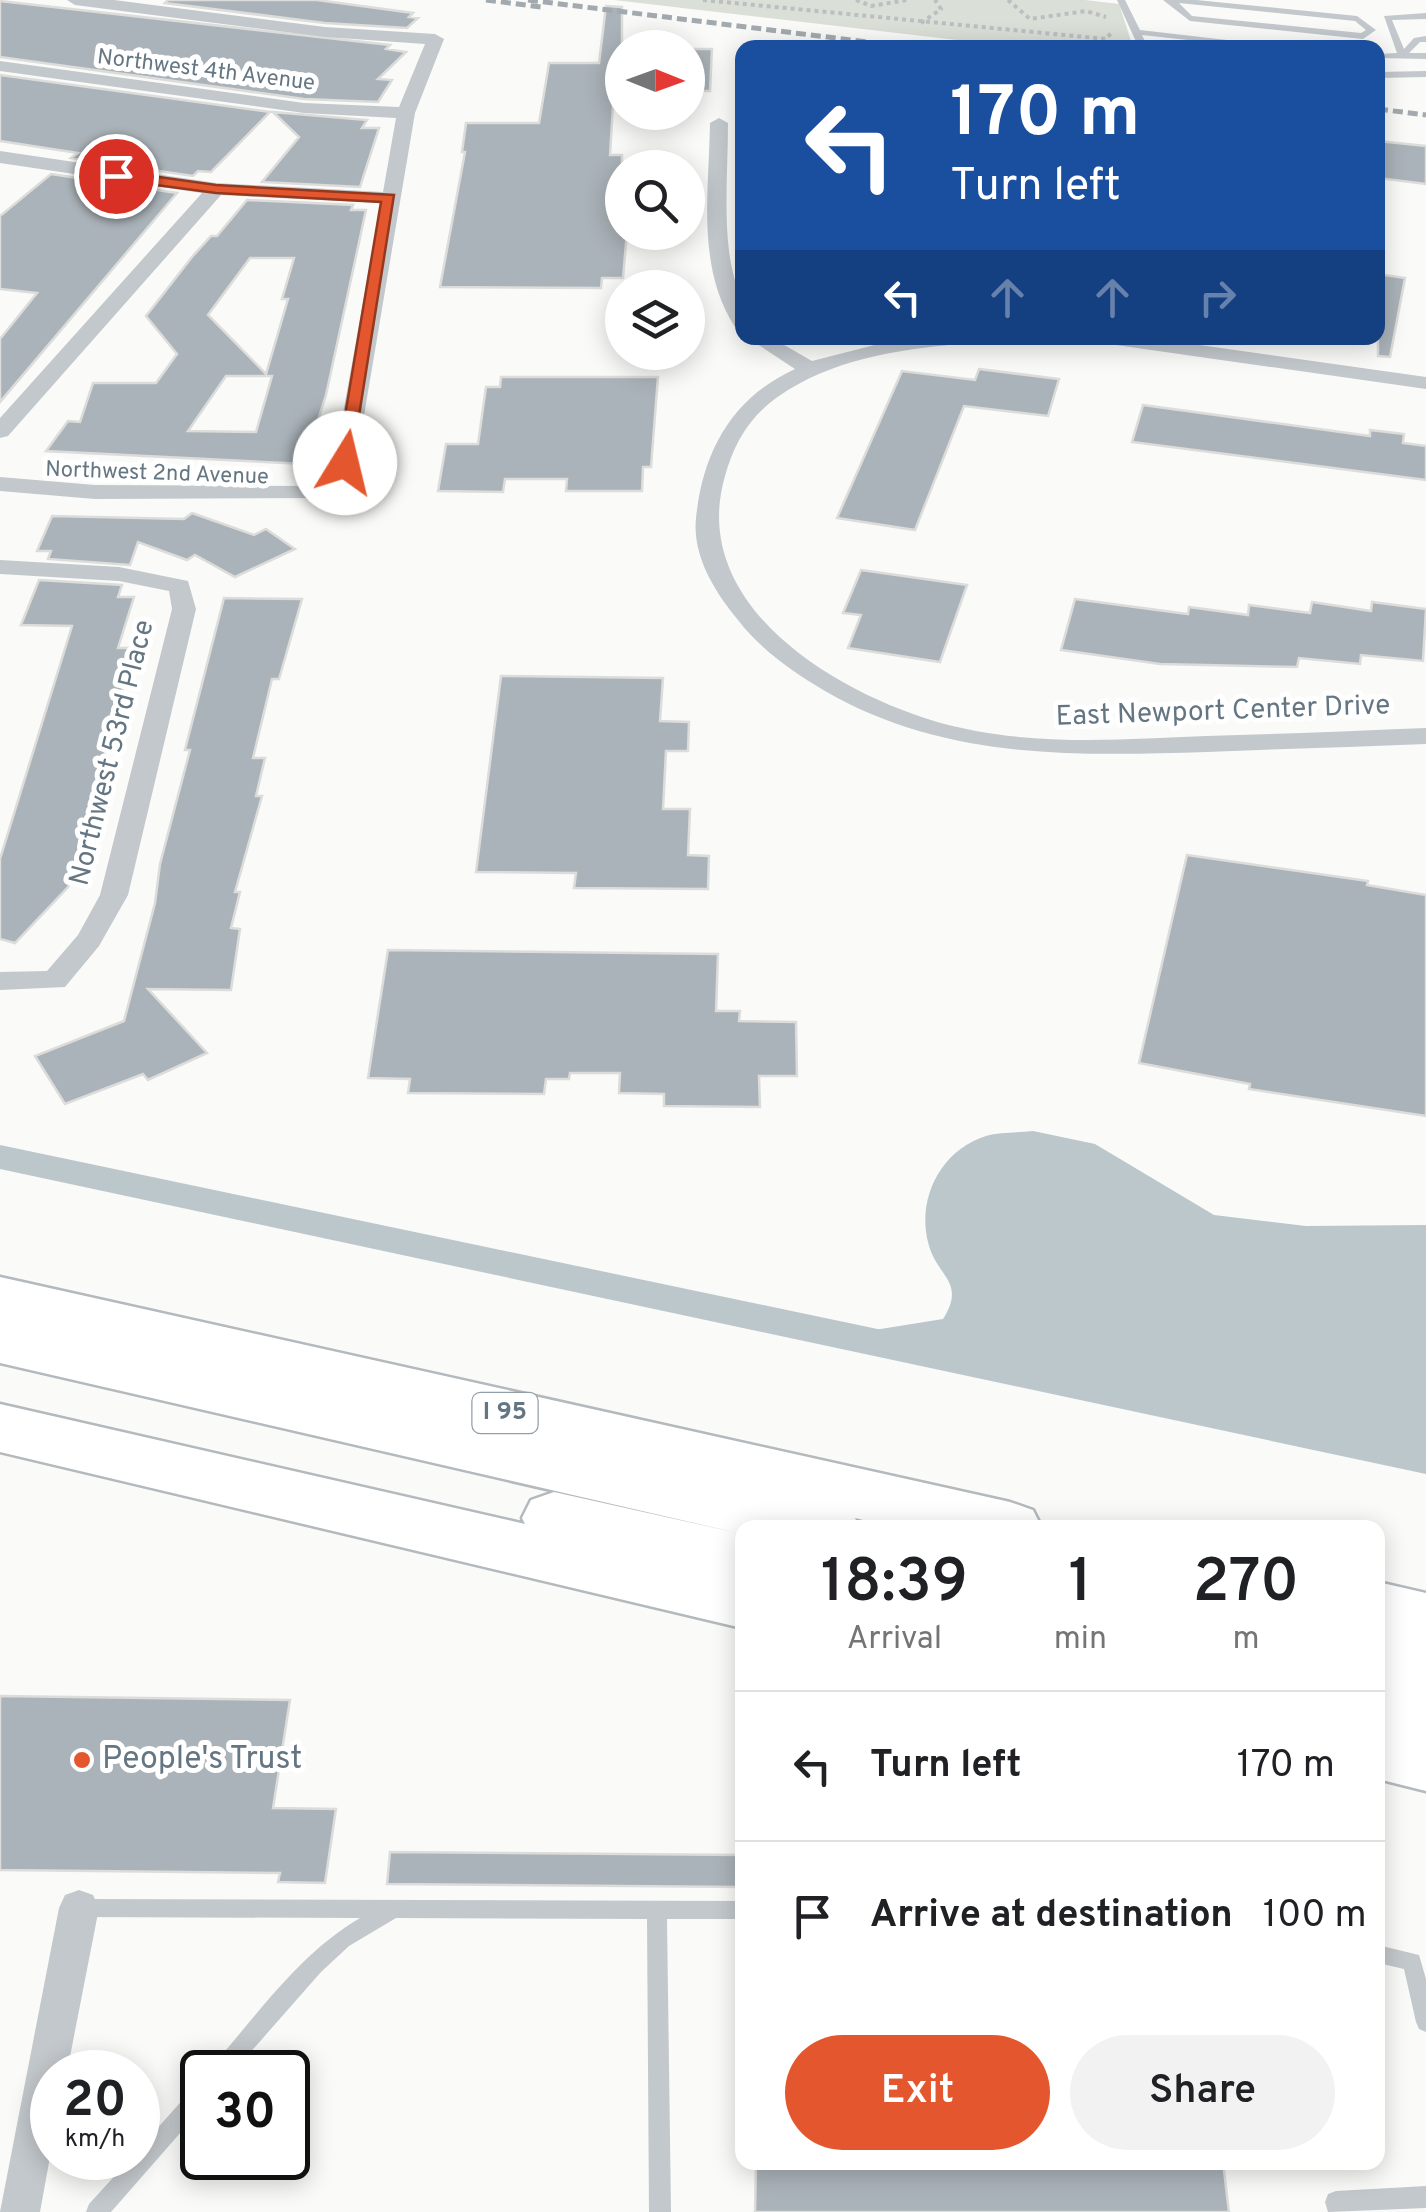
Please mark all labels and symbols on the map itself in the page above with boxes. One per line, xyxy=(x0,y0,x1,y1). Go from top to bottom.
north arrow xyxy=(605,30,705,130)
street label: Northwest 4th Avenue xyxy=(96,44,316,98)
pin xyxy=(74,134,159,219)
position arrow xyxy=(293,411,397,515)
street label: Northwest 2nd Avenue xyxy=(45,457,269,491)
street label: Northwest 53rd Place xyxy=(63,616,163,890)
street label: East Newport Center Drive xyxy=(1055,688,1391,736)
road number: I 95 xyxy=(472,1393,538,1433)
place label: People's Trust xyxy=(102,1740,302,1780)
marker: People's Trust xyxy=(71,1749,93,1771)
speed limit sign: 30 xyxy=(180,2050,310,2180)

